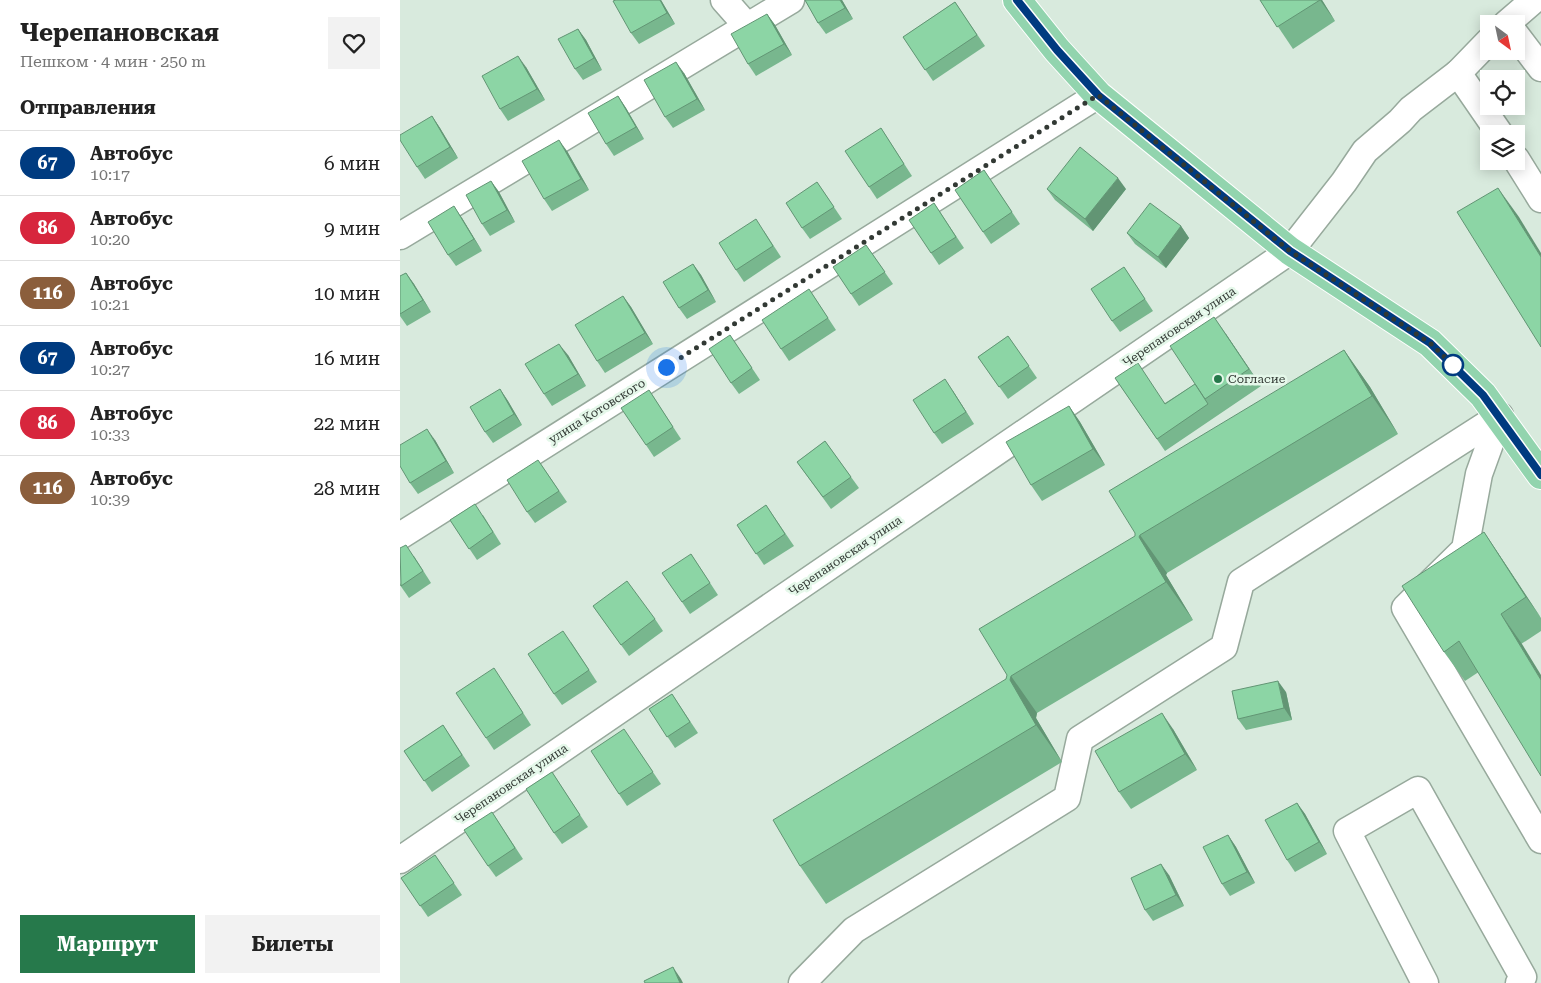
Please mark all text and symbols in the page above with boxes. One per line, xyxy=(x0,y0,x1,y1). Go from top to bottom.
north arrow xyxy=(1480,15,1525,60)
map controls xyxy=(1480,15,1525,170)
button: heart xyxy=(328,17,380,69)
text: Черепановская xyxy=(20,19,219,47)
text: Пешком · 4 мин · 250 m xyxy=(20,52,206,71)
button: locate xyxy=(1480,70,1525,115)
text: Отправления xyxy=(20,96,156,119)
button: layers xyxy=(1480,125,1525,170)
text: Автобус xyxy=(90,142,173,165)
text: 67 xyxy=(37,152,58,173)
text: 6 мин xyxy=(324,152,380,175)
text: 10:17 xyxy=(90,165,130,184)
text: Автобус xyxy=(90,207,173,230)
text: 86 xyxy=(37,217,58,238)
text: 9 мин xyxy=(324,217,380,240)
text: 10:20 xyxy=(90,230,130,249)
text: Автобус xyxy=(90,272,173,295)
text: 116 xyxy=(32,282,63,303)
text: 10 мин xyxy=(313,282,380,305)
street label: Черепановская улица xyxy=(1120,284,1239,370)
text: 10:21 xyxy=(90,295,130,314)
text: Автобус xyxy=(90,337,173,360)
text: 67 xyxy=(37,347,58,368)
text: 16 мин xyxy=(313,347,380,370)
unlabelled marker xyxy=(1442,354,1464,376)
your location xyxy=(654,355,679,380)
text: 10:27 xyxy=(90,360,130,379)
place label: Согласие xyxy=(1228,372,1286,386)
marker: Согласие xyxy=(1212,373,1224,385)
street label: улица Котовского xyxy=(546,376,648,446)
text: Автобус xyxy=(90,402,173,425)
text: 86 xyxy=(37,412,58,433)
text: 22 мин xyxy=(313,412,380,435)
text: 10:33 xyxy=(90,425,130,444)
text: Автобус xyxy=(90,467,173,490)
text: 116 xyxy=(32,477,63,498)
text: 28 мин xyxy=(313,477,380,500)
text: 10:39 xyxy=(90,490,130,509)
street label: Черепановская улица xyxy=(786,513,905,599)
street label: Черепановская улица xyxy=(452,741,571,827)
button: Маршрут xyxy=(20,915,195,973)
button: Билеты xyxy=(205,915,380,973)

